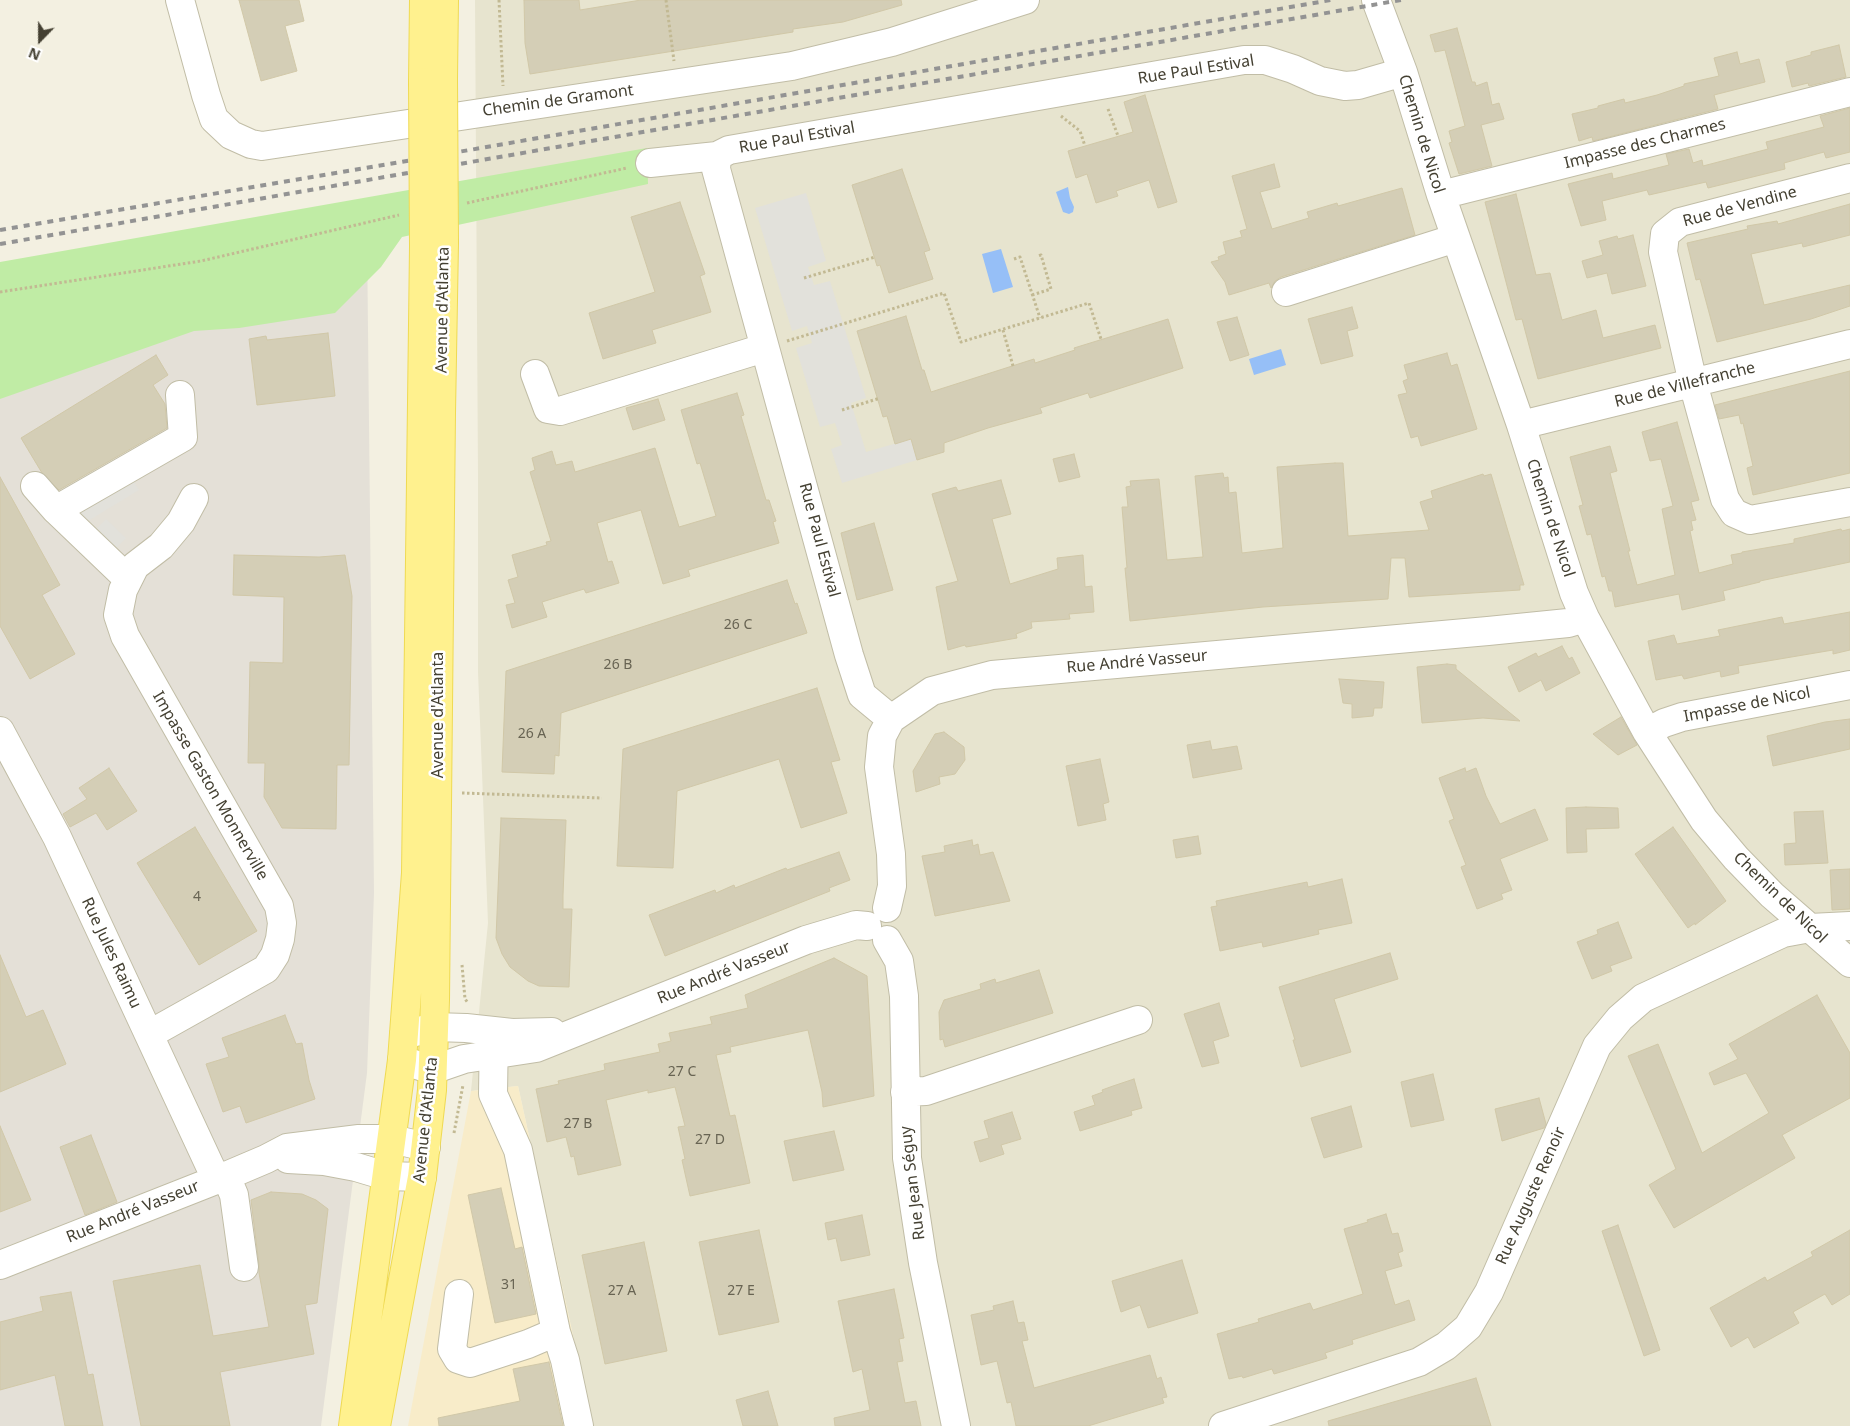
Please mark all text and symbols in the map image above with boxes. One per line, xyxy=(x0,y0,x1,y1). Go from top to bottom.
north arrow xyxy=(15,15,65,65)
text: N xyxy=(25,43,43,65)
street label: Rue Paul Estival xyxy=(1136,51,1256,89)
street label: Chemin de Nicol xyxy=(1394,72,1448,196)
street label: Chemin de Gramont xyxy=(481,81,635,121)
street label: Impasse des Charmes xyxy=(1562,115,1728,173)
street label: Rue Paul Estival xyxy=(737,118,857,158)
street label: Rue de Vendine xyxy=(1681,183,1799,231)
street label: Avenue d'Atlanta xyxy=(432,247,454,373)
street label: Rue de Villefranche xyxy=(1613,358,1757,412)
street label: Chemin de Nicol xyxy=(1522,457,1578,579)
street label: Rue Paul Estival xyxy=(795,481,843,599)
house number: 26 C xyxy=(724,617,752,633)
street label: Rue André Vasseur xyxy=(1066,646,1208,678)
street label: Avenue d'Atlanta xyxy=(428,652,448,778)
house number: 26 B xyxy=(604,657,632,673)
street label: Impasse de Nicol xyxy=(1682,683,1812,727)
street label: Impasse Gaston Monnerville xyxy=(148,688,272,884)
house number: 26 A xyxy=(518,726,546,742)
street label: Chemin de Nicol xyxy=(1729,848,1831,948)
house number: 4 xyxy=(193,889,201,905)
street label: Rue Jules Raimu xyxy=(77,894,145,1012)
street label: Rue André Vasseur xyxy=(655,938,793,1008)
street label: Avenue d'Atlanta xyxy=(410,1056,442,1184)
house number: 27 C xyxy=(668,1064,696,1080)
house number: 27 B xyxy=(564,1116,592,1132)
street label: Rue Auguste Renoir xyxy=(1492,1124,1570,1268)
street label: Rue Jean Séguy xyxy=(896,1125,930,1241)
house number: 27 D xyxy=(695,1132,725,1148)
street label: Rue André Vasseur xyxy=(64,1177,202,1247)
house number: 31 xyxy=(501,1277,517,1293)
house number: 27 A xyxy=(608,1283,636,1299)
house number: 27 E xyxy=(727,1283,755,1299)

